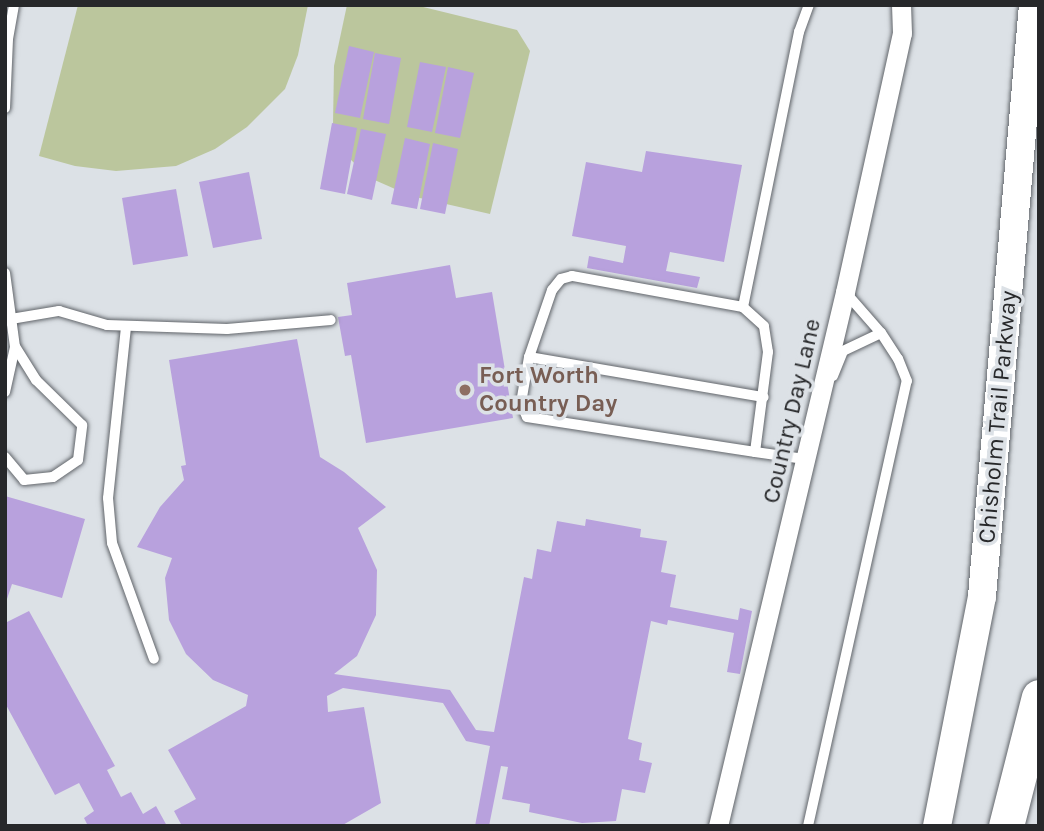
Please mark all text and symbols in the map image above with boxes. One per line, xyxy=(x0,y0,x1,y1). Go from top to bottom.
street label: Chisholm Trail Parkway xyxy=(973,289,1023,545)
street label: Country Day Lane xyxy=(757,316,827,506)
place label: Fort Worth Country Day xyxy=(479,362,617,418)
marker: Fort Worth Country Day xyxy=(457,382,473,398)

